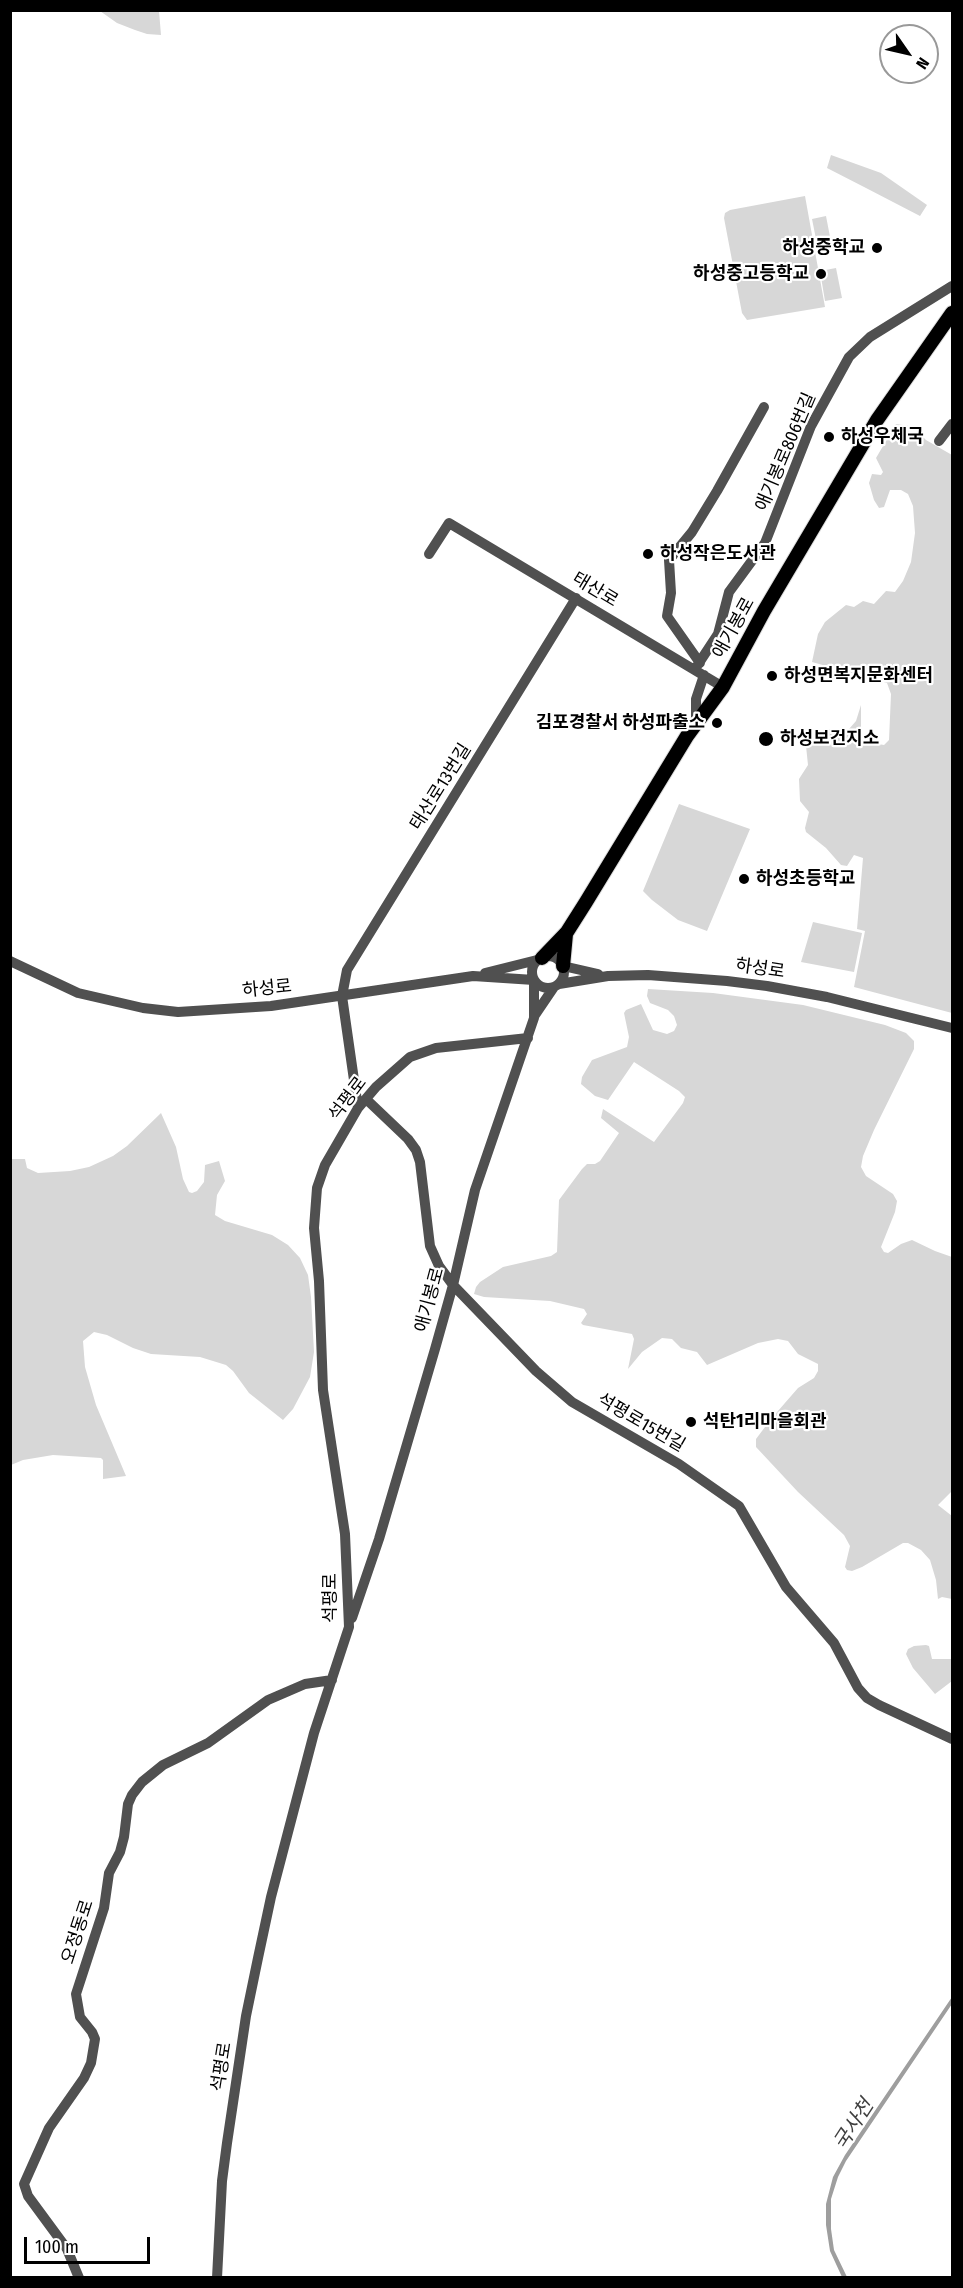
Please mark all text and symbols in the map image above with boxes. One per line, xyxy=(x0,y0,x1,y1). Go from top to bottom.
north arrow xyxy=(879,24,939,84)
text: N xyxy=(912,54,933,73)
place label: 하성중학교 xyxy=(782,237,865,259)
marker: 하성중학교 xyxy=(870,241,884,255)
place label: 하성중고등학교 xyxy=(693,263,809,285)
marker: 하성중고등학교 xyxy=(814,267,828,281)
street label: 애기봉로806번길 xyxy=(751,389,821,515)
place label: 하성우체국 xyxy=(841,426,924,448)
marker: 하성우체국 xyxy=(822,430,836,444)
place label: 하성작은도서관 xyxy=(660,543,776,565)
marker: 하성작은도서관 xyxy=(641,547,655,561)
street label: 태산로 xyxy=(568,568,622,612)
street label: 애기봉로 xyxy=(708,594,760,662)
place label: 하성면복지문화센터 xyxy=(784,665,933,687)
marker: 하성면복지문화센터 xyxy=(765,669,779,683)
place label: 김포경찰서 하성파출소 xyxy=(536,712,705,734)
marker: 김포경찰서 하성파출소 xyxy=(710,716,724,730)
place label: 하성보건지소 xyxy=(780,728,879,750)
marker: 하성보건지소 xyxy=(757,730,775,748)
street label: 태산로13번길 xyxy=(406,740,476,834)
place label: 하성초등학교 xyxy=(756,868,855,890)
marker: 하성초등학교 xyxy=(737,872,751,886)
street label: 하성로 xyxy=(734,955,786,983)
street label: 하성로 xyxy=(241,976,293,1002)
street label: 석평로 xyxy=(324,1073,372,1125)
street label: 애기봉로 xyxy=(411,1265,449,1335)
street label: 석평로15번길 xyxy=(593,1389,689,1457)
place label: 석탄1리마을회관 xyxy=(703,1411,827,1433)
marker: 석탄1리마을회관 xyxy=(684,1415,698,1429)
street label: 석평로 xyxy=(320,1573,342,1623)
street label: 오정동로 xyxy=(57,1897,99,1967)
street label: 석평로 xyxy=(207,2041,237,2093)
water label: 국사천 xyxy=(829,2095,879,2155)
scale bar xyxy=(27,2225,153,2263)
text: 100 m xyxy=(35,2236,79,2258)

